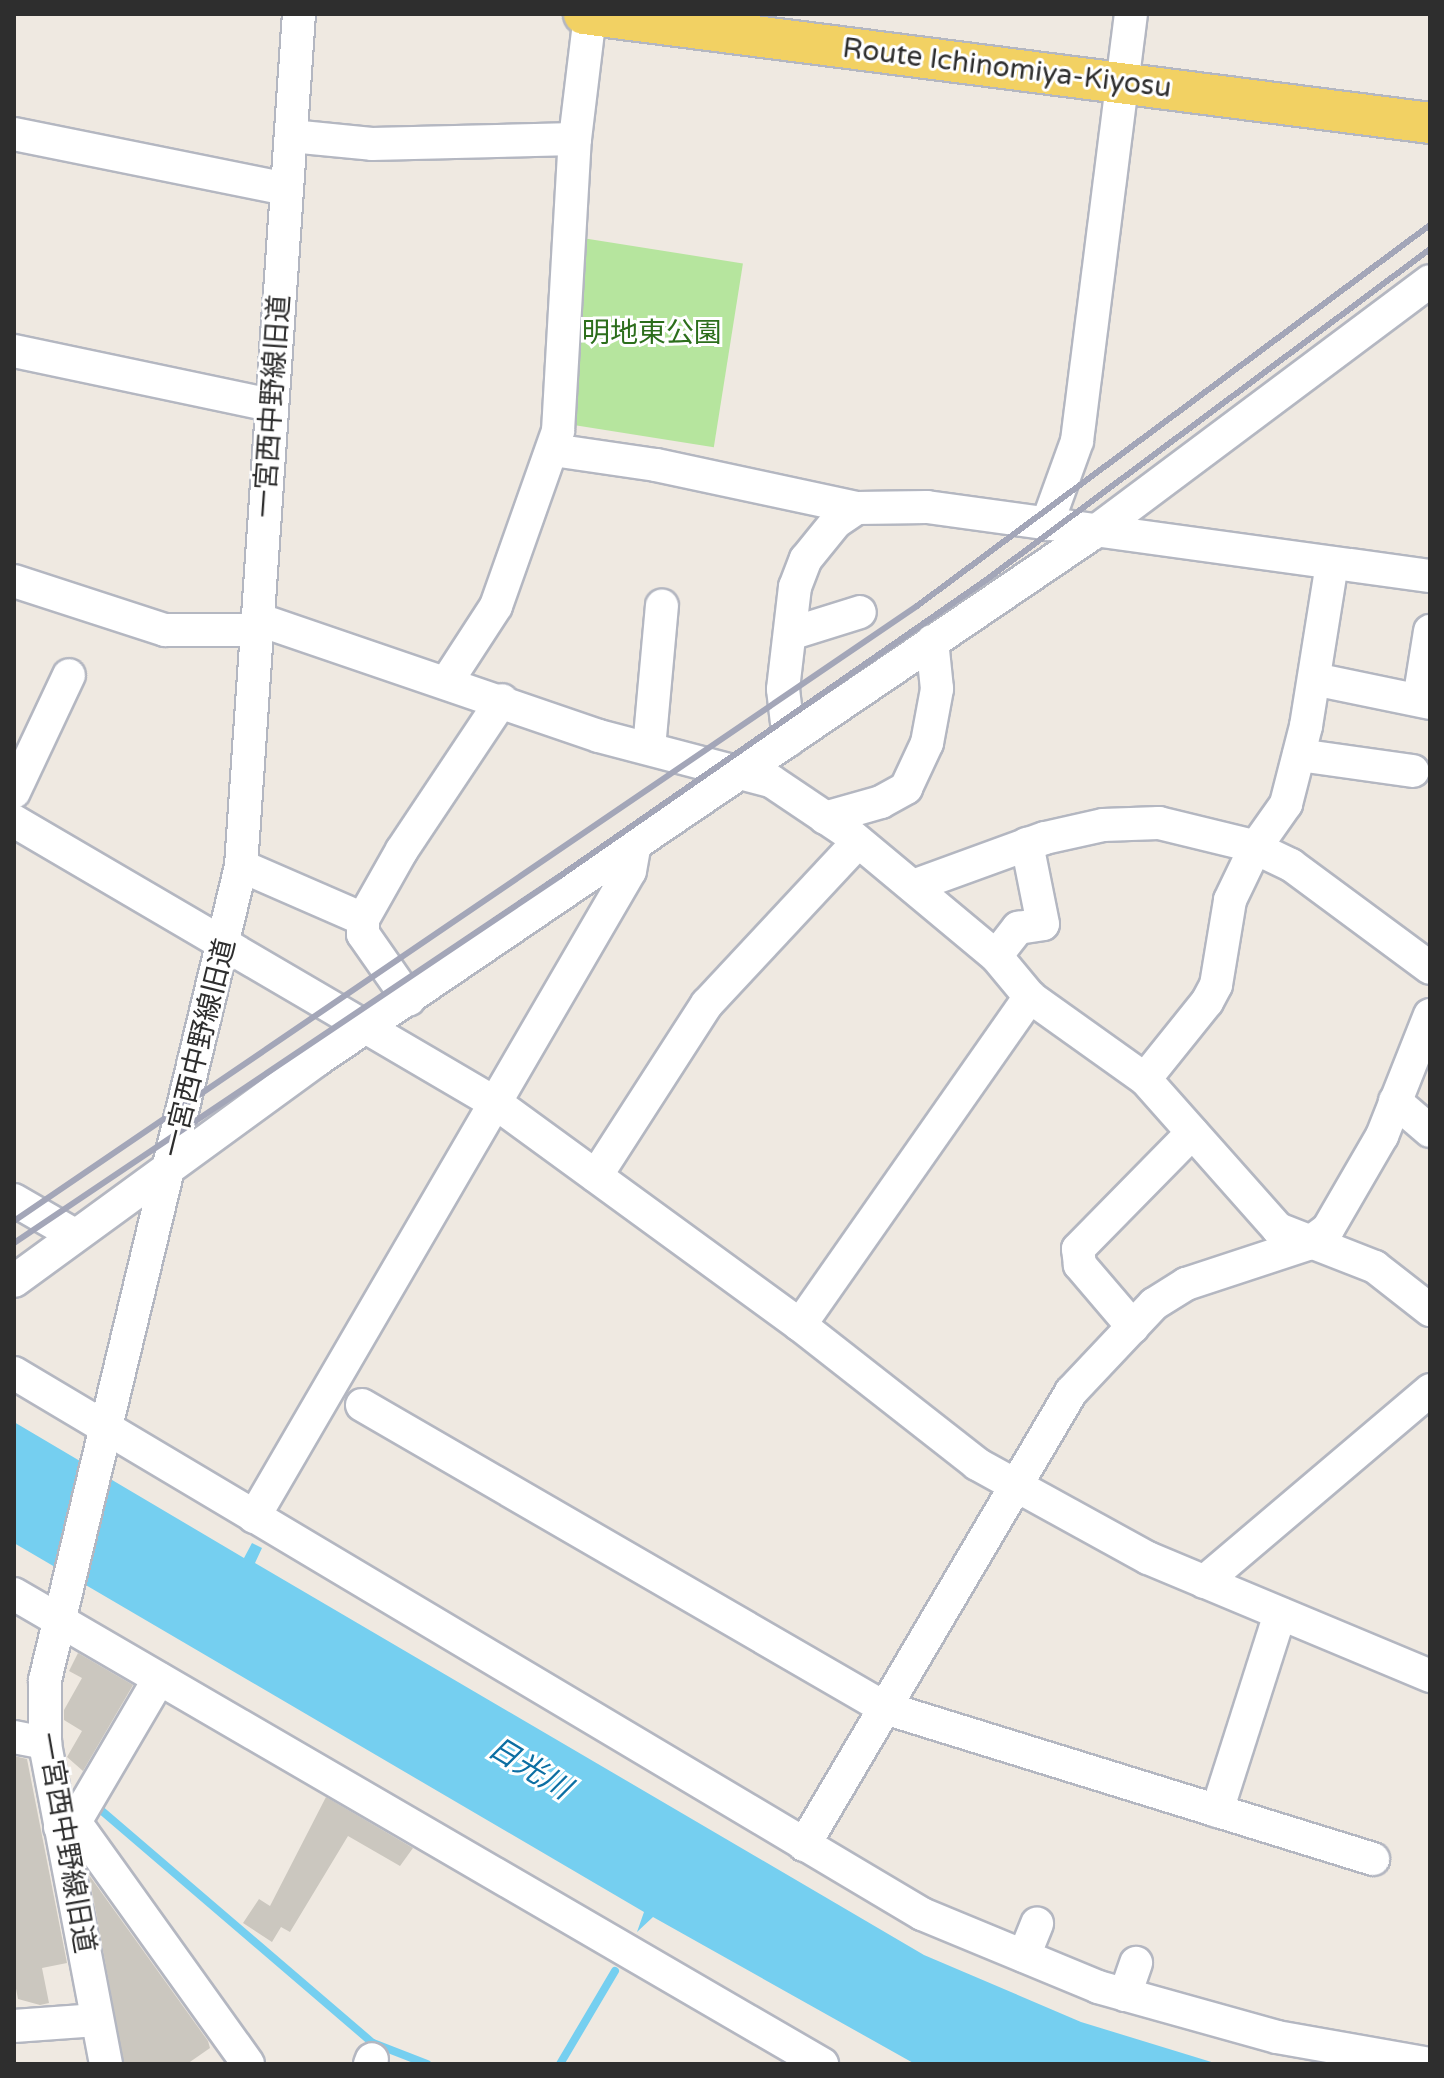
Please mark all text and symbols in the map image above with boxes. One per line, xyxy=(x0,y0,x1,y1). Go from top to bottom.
street label: Route Ichinomiya-Kiyosu xyxy=(841,31,1173,105)
street label: 一宮西中野線旧道 xyxy=(247,293,297,519)
park label: 明地東公園 xyxy=(582,316,722,350)
street label: 一宮西中野線旧道 xyxy=(156,935,242,1161)
street label: 一宮西中野線旧道 xyxy=(30,1730,102,1956)
water label: 日光川 xyxy=(481,1730,577,1808)

